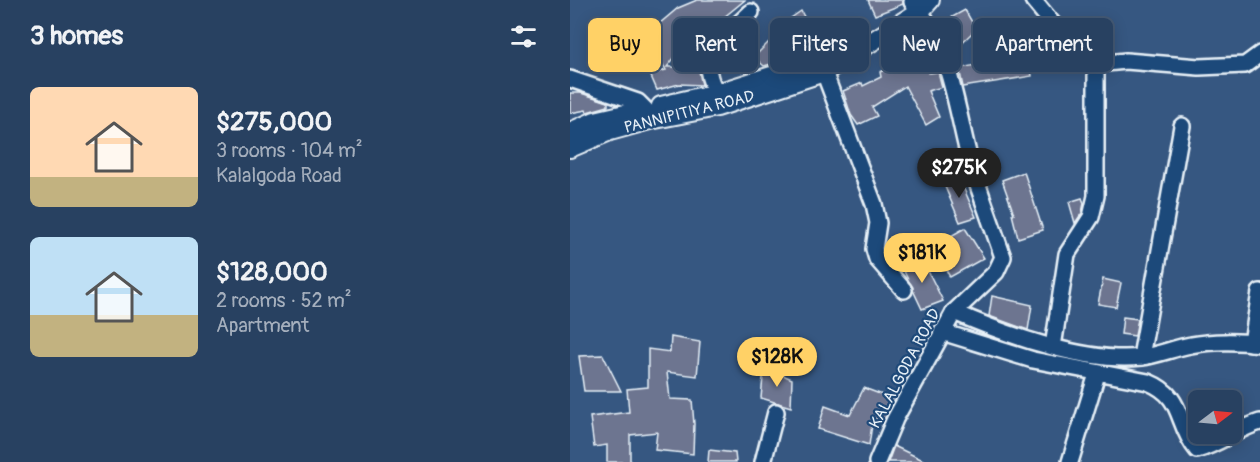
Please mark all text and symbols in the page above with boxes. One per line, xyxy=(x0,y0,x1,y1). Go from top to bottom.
chip: Buy xyxy=(588,18,661,72)
chip: Rent xyxy=(673,18,758,72)
chip: Filters xyxy=(770,18,869,72)
chip: New xyxy=(881,18,961,72)
chip: Apartment xyxy=(973,18,1113,72)
text: 3 homes xyxy=(30,20,123,52)
icon: filters xyxy=(507,20,540,53)
street label: PANNIPITIYA ROAD xyxy=(622,86,756,138)
text: $275,000 xyxy=(216,106,332,138)
icon: home xyxy=(78,111,150,183)
text: 3 rooms · 104 m² xyxy=(216,138,363,163)
pin: $275K xyxy=(917,148,1001,199)
text: $275K xyxy=(931,155,987,180)
text: Kalalgoda Road xyxy=(216,163,342,188)
pin: $181K xyxy=(880,233,964,284)
text: $181K xyxy=(898,240,946,265)
text: $128,000 xyxy=(216,256,328,288)
icon: home xyxy=(78,261,150,333)
text: 2 rooms · 52 m² xyxy=(216,288,352,313)
street label: KALALGODA ROAD xyxy=(865,305,945,432)
text: Apartment xyxy=(216,313,309,338)
pin: $128K xyxy=(735,337,819,388)
text: $128K xyxy=(751,344,803,369)
north arrow xyxy=(1188,390,1242,444)
map controls xyxy=(1188,390,1242,444)

